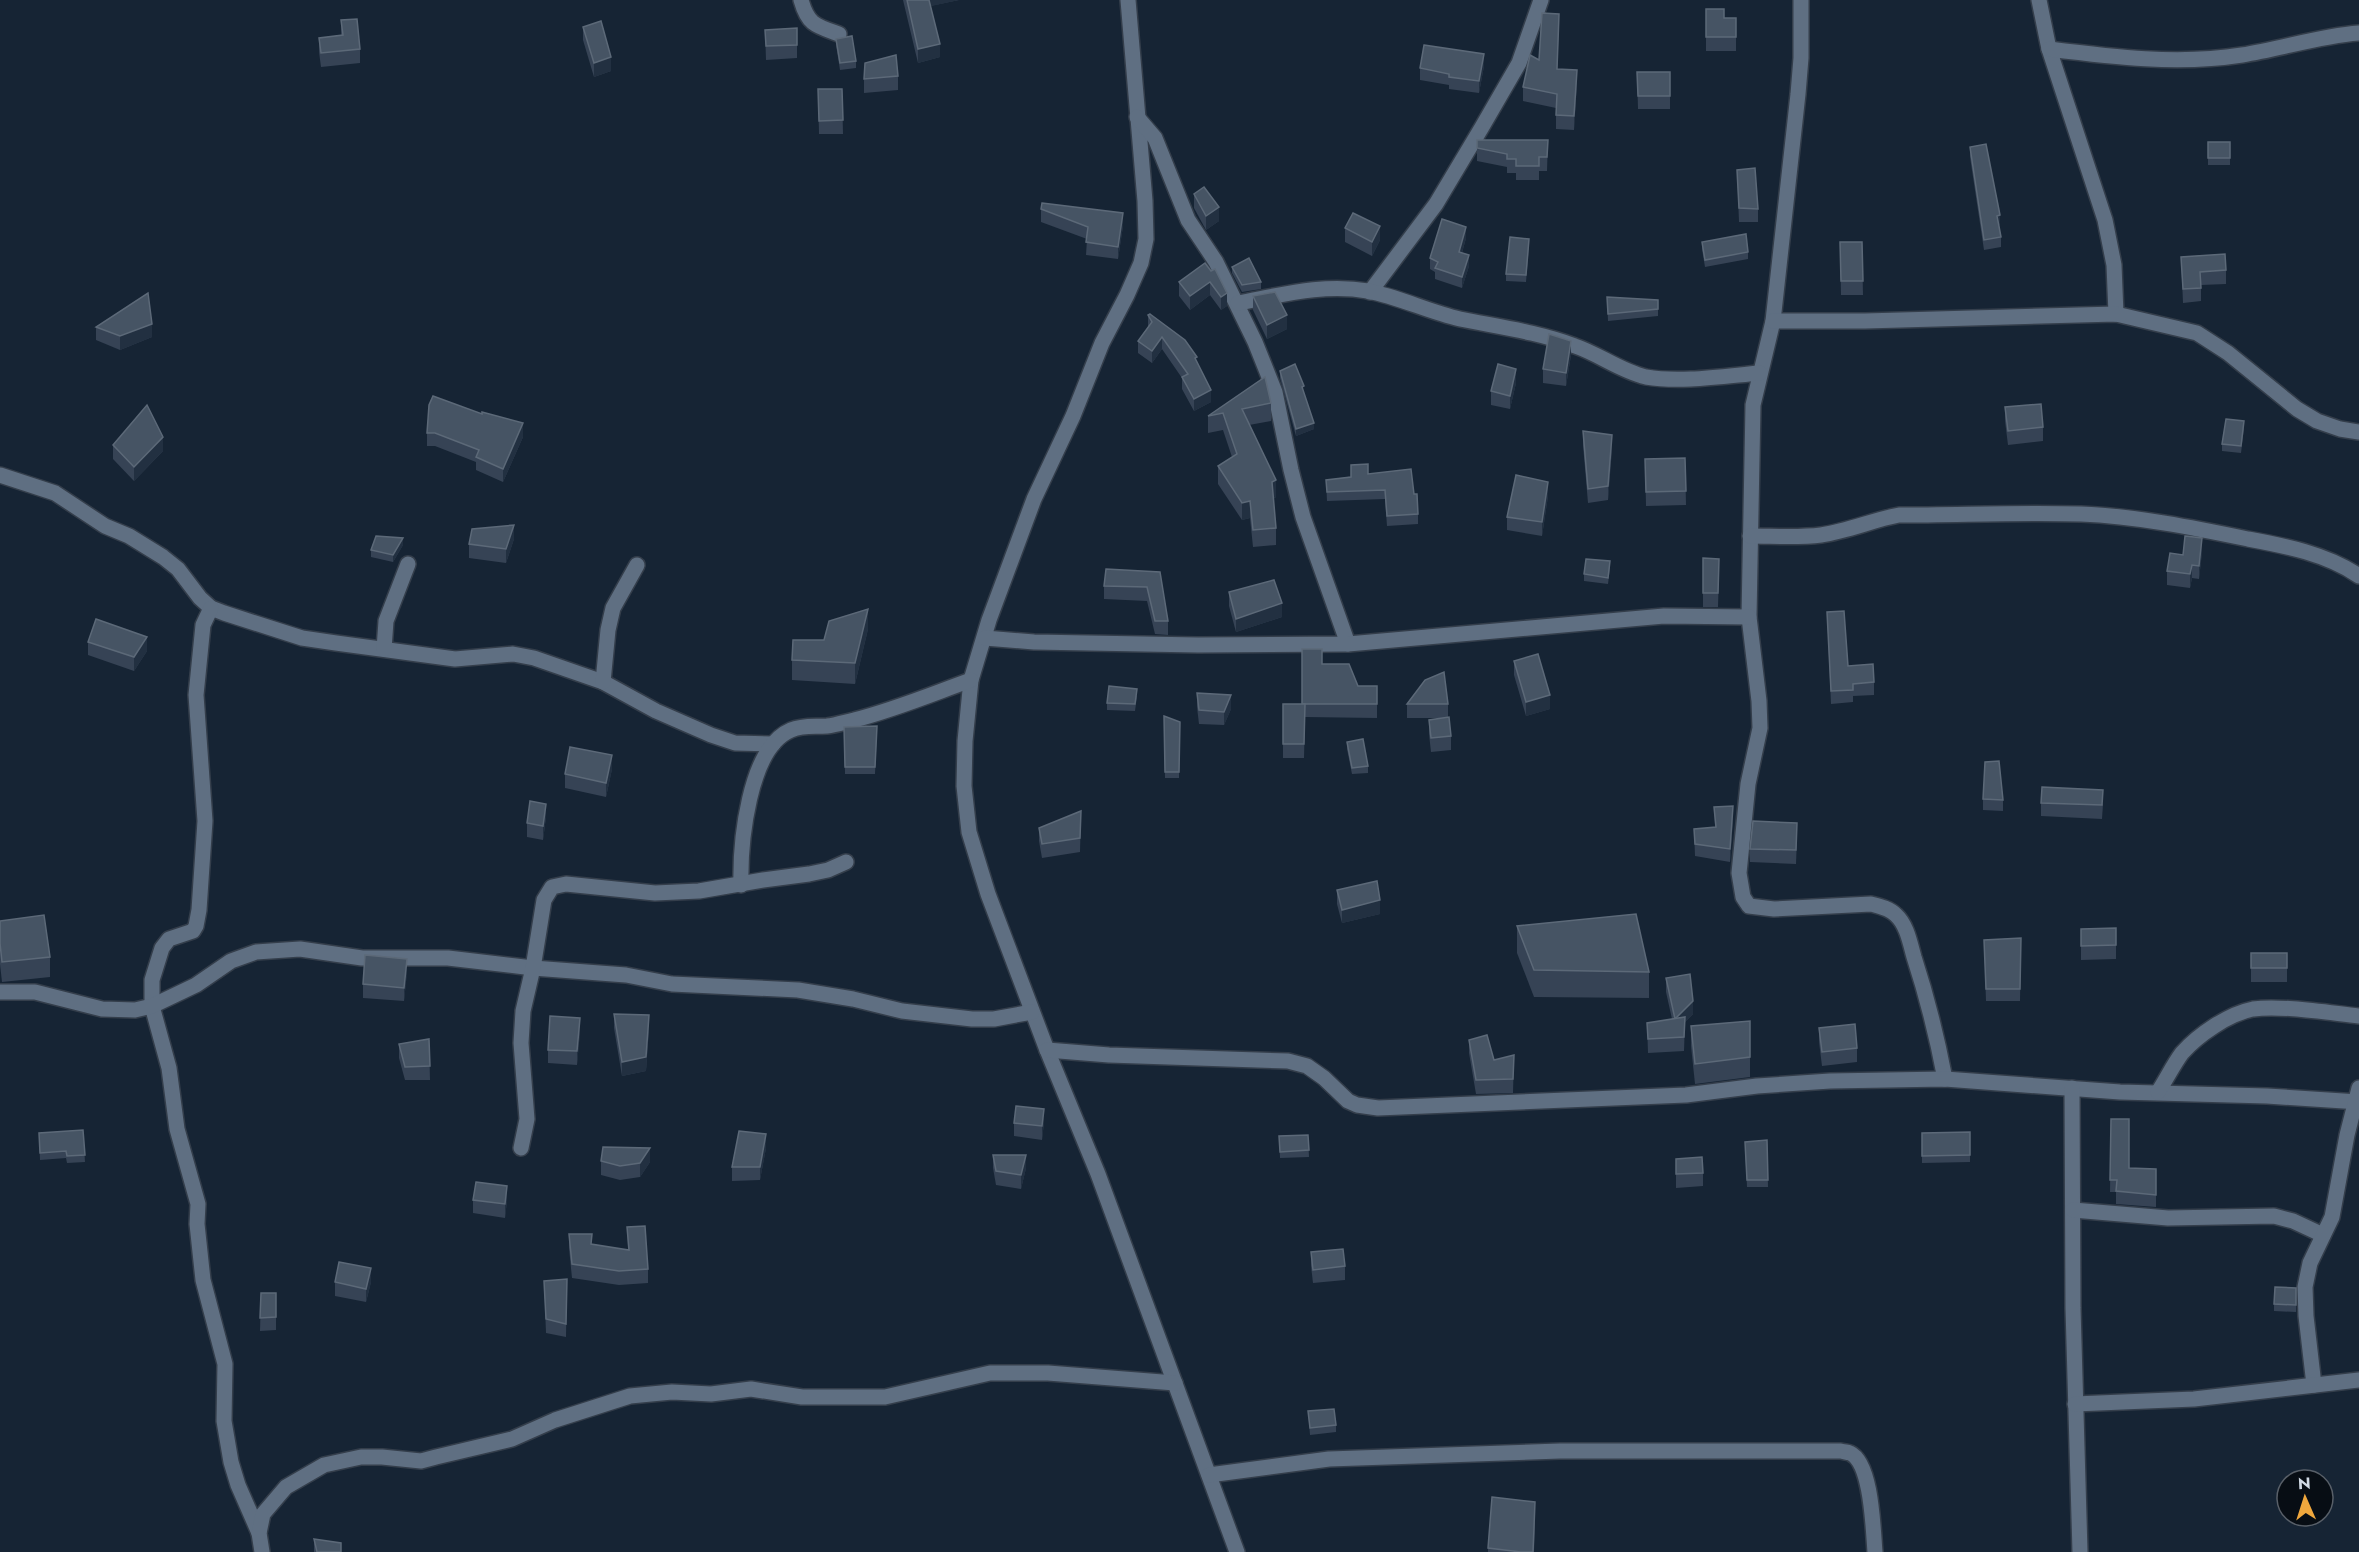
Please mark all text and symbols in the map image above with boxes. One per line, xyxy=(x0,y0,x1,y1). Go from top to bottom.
north arrow xyxy=(2275,1468,2335,1528)
text: N xyxy=(2297,1472,2311,1495)

